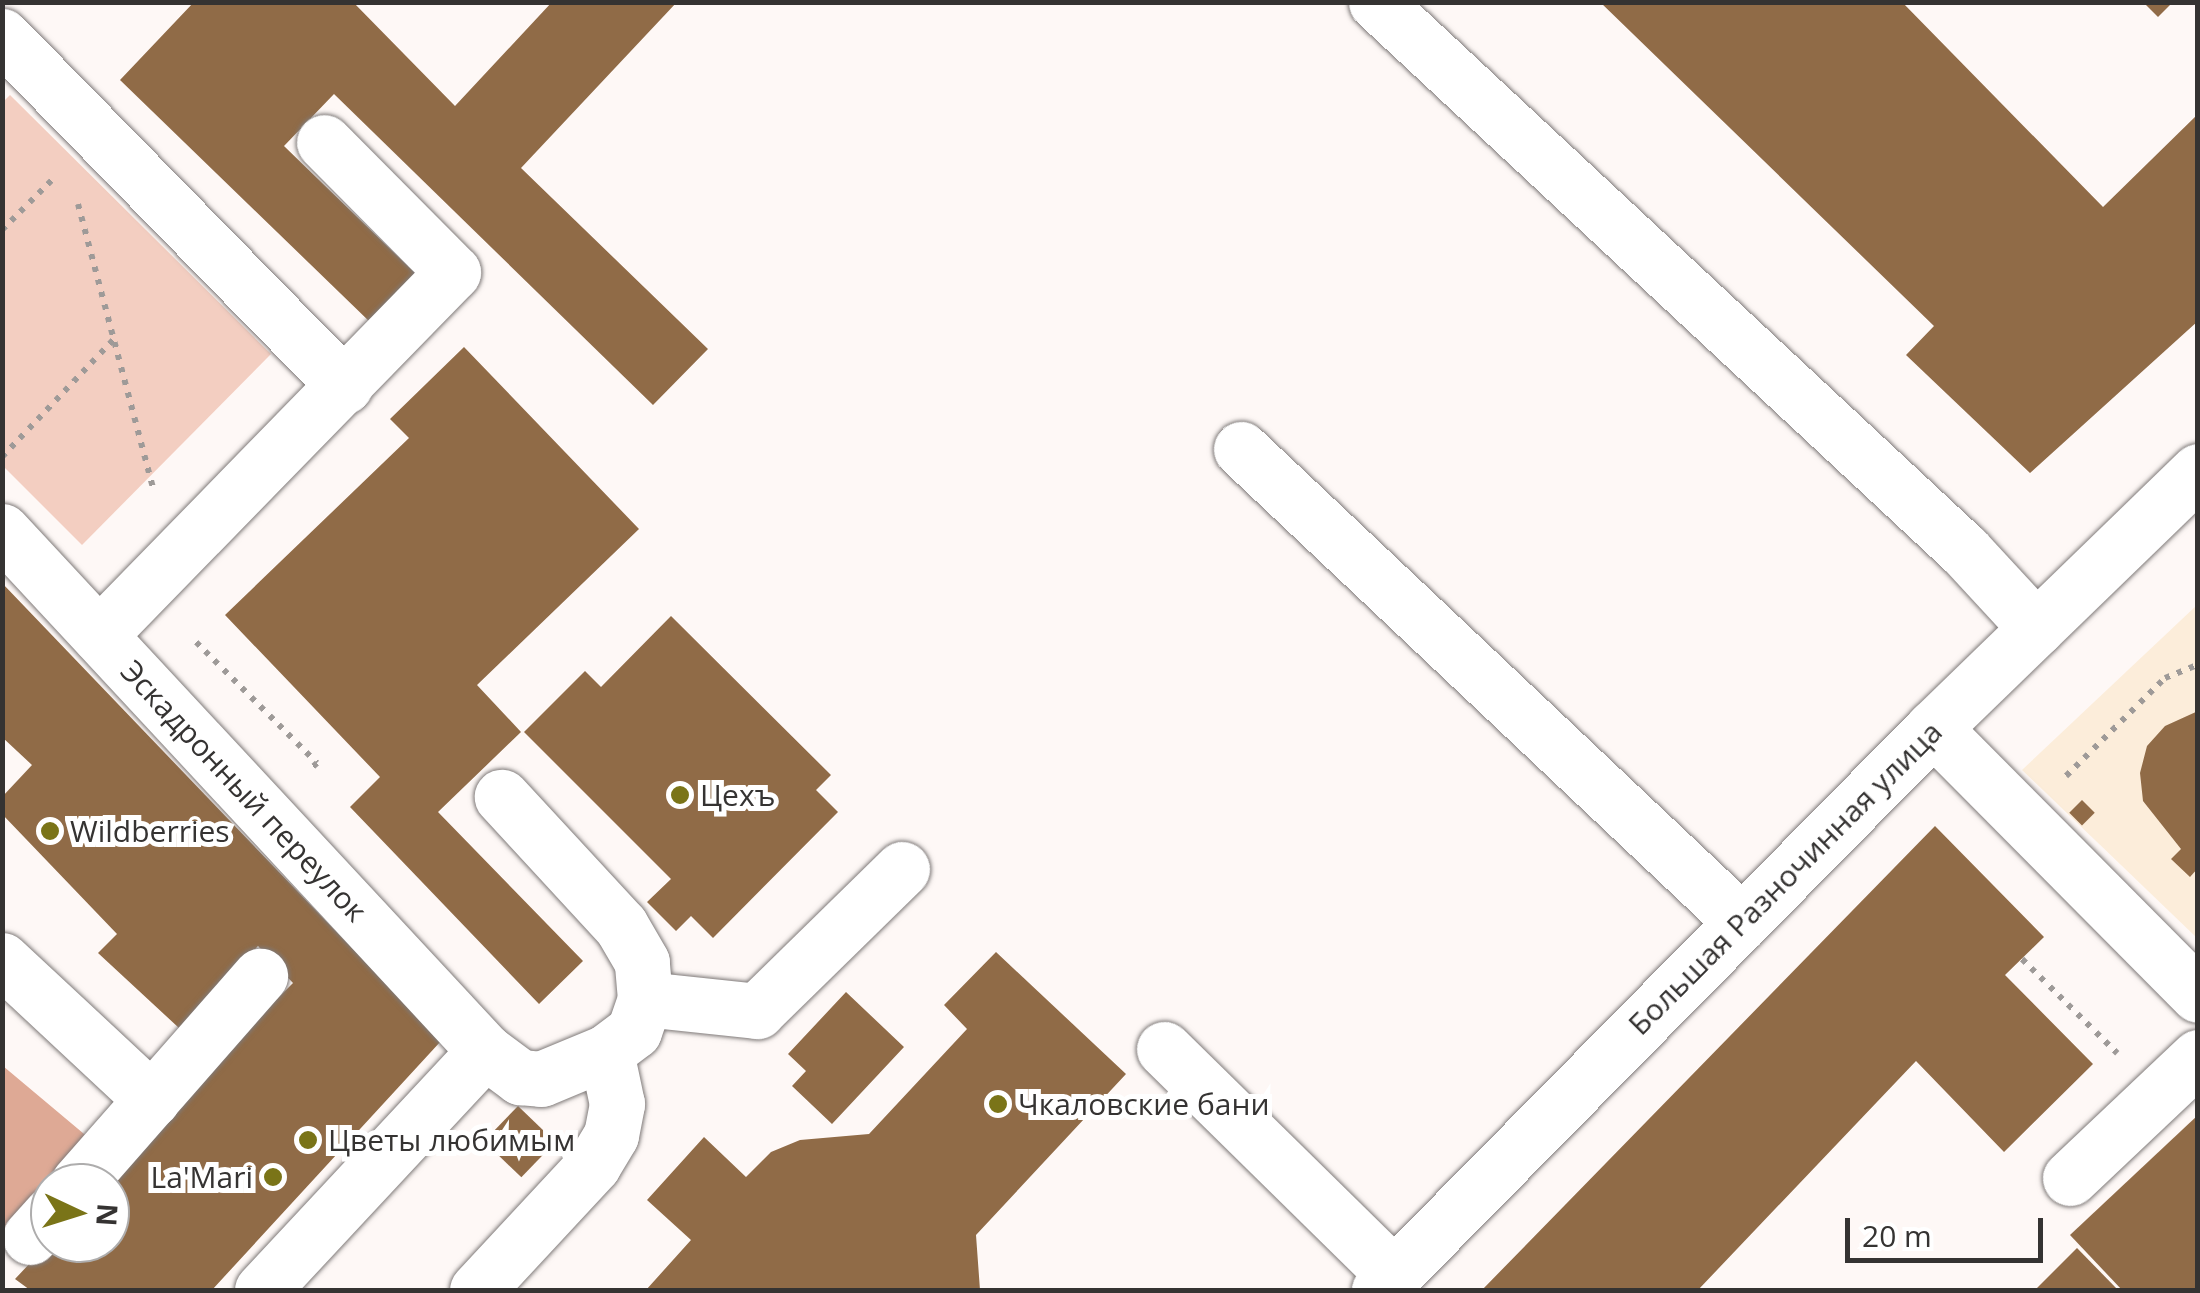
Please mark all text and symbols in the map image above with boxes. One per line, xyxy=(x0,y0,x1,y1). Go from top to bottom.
street label: Эскадронный переулок xyxy=(114,653,374,929)
street label: Большая Разночинная улица xyxy=(1621,714,1949,1042)
place label: Цехъ xyxy=(700,777,775,813)
marker: Цехъ xyxy=(669,784,691,806)
place label: Wildberries xyxy=(70,813,230,849)
marker: Wildberries xyxy=(39,820,61,842)
place label: Чкаловские бани xyxy=(1018,1086,1270,1122)
marker: Чкаловские бани xyxy=(987,1093,1009,1115)
place label: Цветы любимым xyxy=(328,1122,575,1158)
marker: Цветы любимым xyxy=(297,1129,319,1151)
place label: La'Mari xyxy=(151,1159,253,1195)
north arrow xyxy=(30,1163,130,1263)
marker: La'Mari xyxy=(262,1166,284,1188)
scale bar xyxy=(1850,1198,2048,1260)
text: N xyxy=(88,1202,128,1228)
text: 20 m xyxy=(1862,1215,1932,1256)

